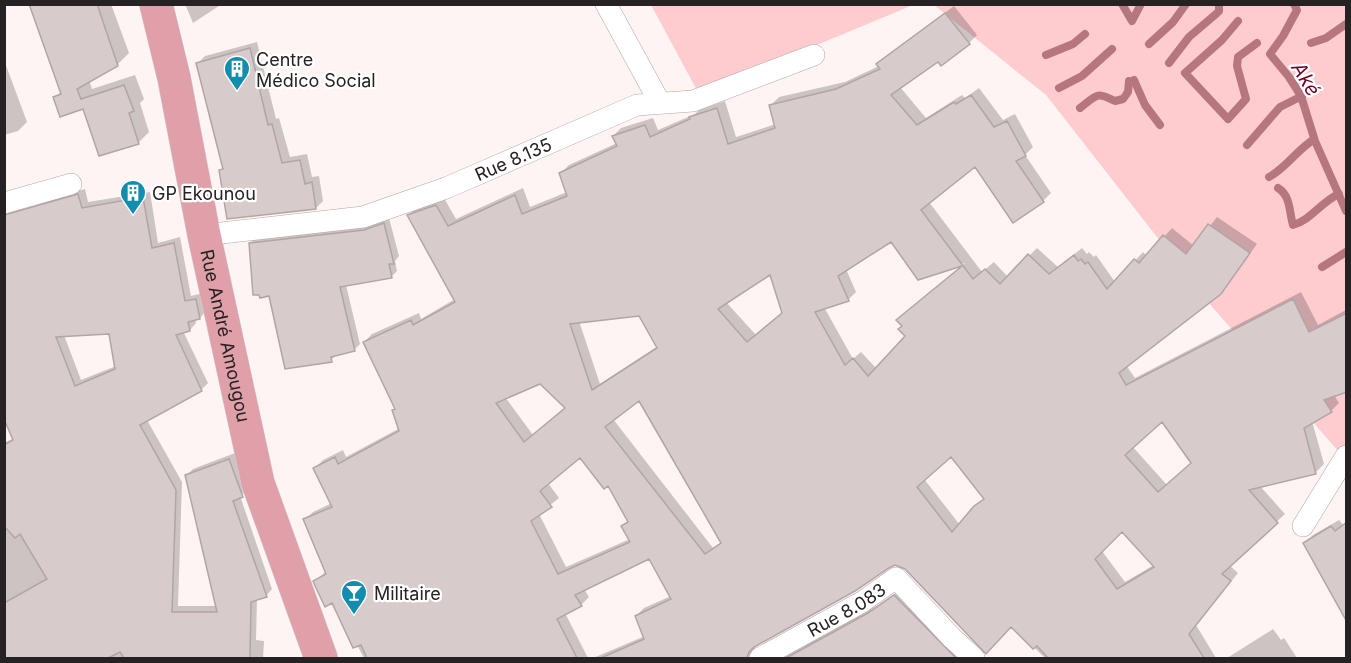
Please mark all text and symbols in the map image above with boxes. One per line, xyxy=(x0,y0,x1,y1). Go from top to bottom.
place label: Centre Médico Social xyxy=(256,49,376,91)
building icon: Centre Médico Social xyxy=(222,54,252,92)
water label: Aké xyxy=(1286,57,1326,101)
street label: Rue 8.135 xyxy=(471,133,555,185)
building icon: GP Ekounou xyxy=(118,178,148,216)
place label: GP Ekounou xyxy=(152,183,256,204)
street label: Rue André Amougou xyxy=(197,247,255,424)
bar icon: Militaire xyxy=(339,578,369,616)
street label: Rue 8.083 xyxy=(804,578,889,640)
place label: Militaire xyxy=(374,583,441,604)

